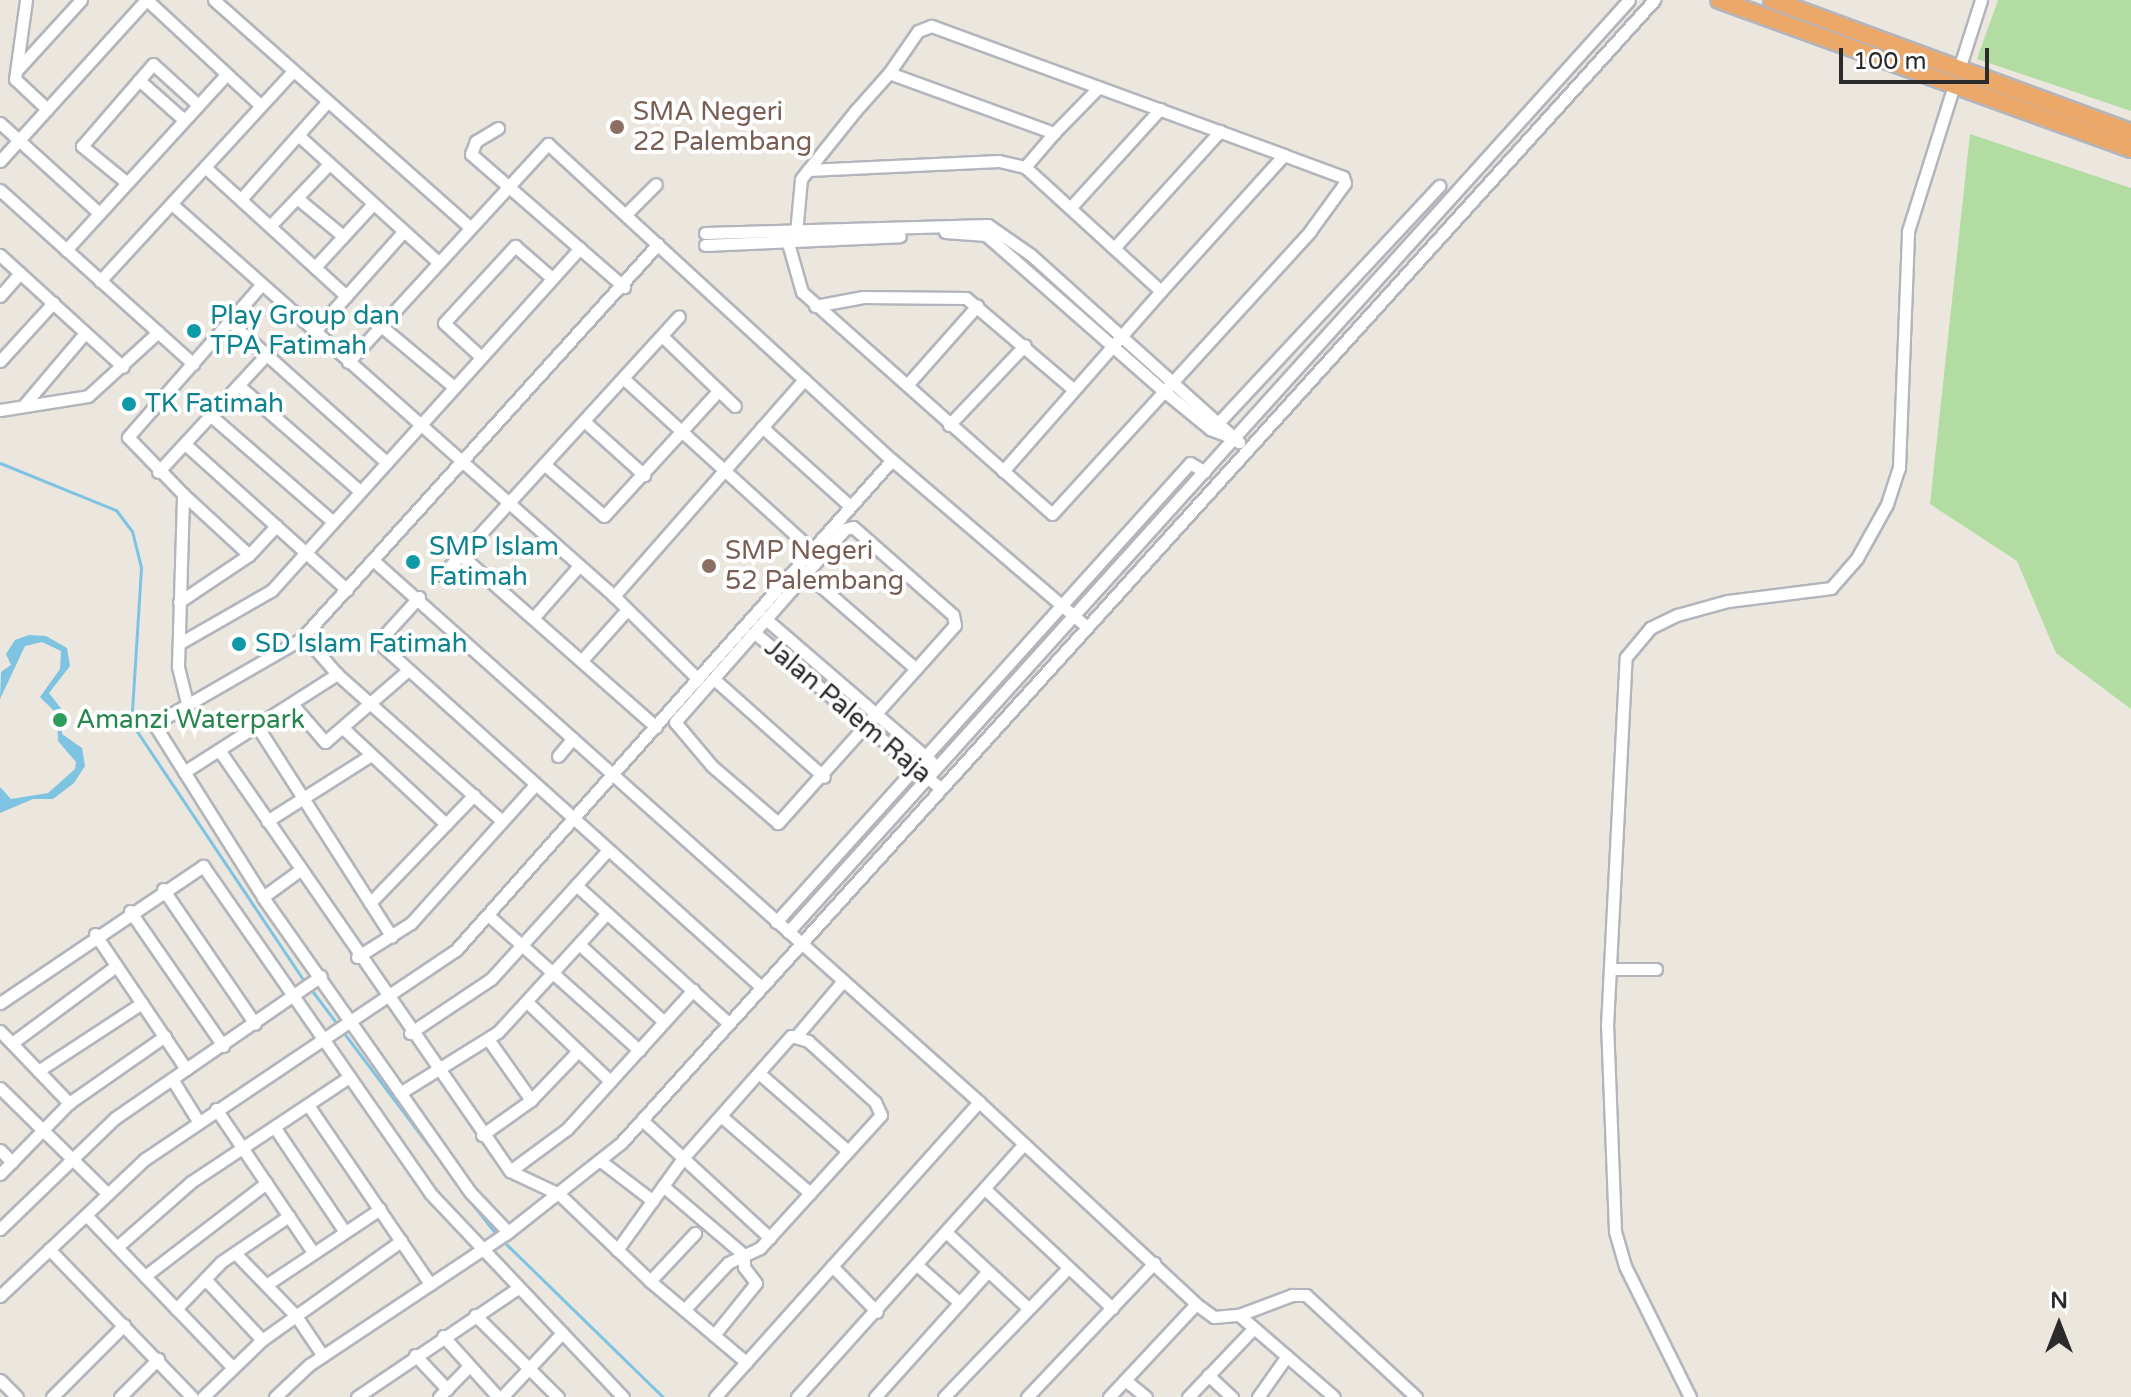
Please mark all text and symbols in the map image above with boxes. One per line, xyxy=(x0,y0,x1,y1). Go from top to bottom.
scale bar xyxy=(1843,32,1993,82)
text: 100 m xyxy=(1853,47,1927,76)
place label: SMA Negeri 22 Palembang xyxy=(633,96,812,158)
marker: SMA Negeri 22 Palembang xyxy=(608,118,626,136)
place label: Play Group dan TPA Fatimah xyxy=(210,300,400,362)
marker: Play Group dan TPA Fatimah xyxy=(185,322,203,340)
place label: TK Fatimah xyxy=(145,388,284,420)
marker: TK Fatimah xyxy=(120,395,138,413)
place label: SMP Islam Fatimah xyxy=(429,531,559,592)
place label: SMP Negeri 52 Palembang xyxy=(725,535,904,596)
marker: SMP Islam Fatimah xyxy=(404,553,422,571)
marker: SMP Negeri 52 Palembang xyxy=(700,557,718,575)
place label: SD Islam Fatimah xyxy=(255,628,467,660)
street label: Jalan Palem Raja xyxy=(758,632,938,790)
marker: SD Islam Fatimah xyxy=(230,635,248,653)
place label: Amanzi Waterpark xyxy=(76,704,305,736)
marker: Amanzi Waterpark xyxy=(51,711,69,729)
north arrow xyxy=(2019,1285,2099,1365)
text: N xyxy=(2050,1288,2068,1314)

